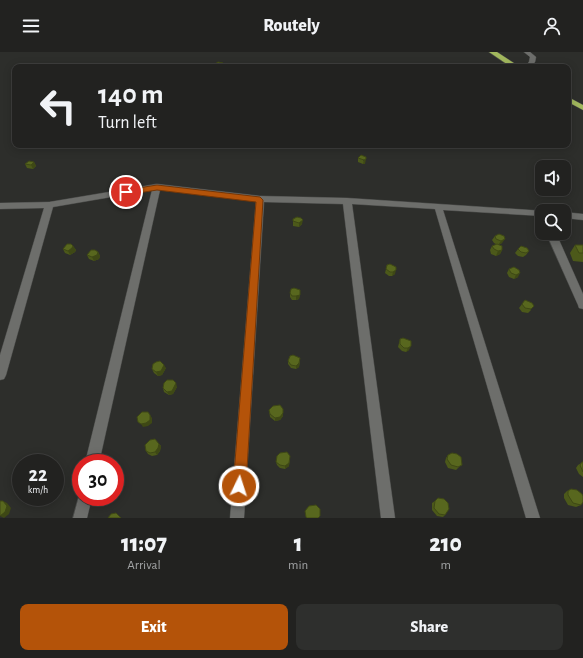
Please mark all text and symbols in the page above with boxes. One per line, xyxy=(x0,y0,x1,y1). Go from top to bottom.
icon: menu xyxy=(20,15,42,37)
icon: person xyxy=(541,15,563,37)
text: Routely xyxy=(263,17,320,35)
icon: left xyxy=(32,80,84,132)
text: 140 m xyxy=(98,81,164,109)
text: Turn left xyxy=(98,114,157,132)
map controls xyxy=(535,160,571,240)
button: sound xyxy=(535,160,571,196)
pin xyxy=(109,175,143,209)
icon: arrive xyxy=(115,181,137,203)
button: search xyxy=(535,204,571,240)
speed limit sign: 30 xyxy=(72,454,124,506)
text: 22 xyxy=(29,465,47,485)
position arrow xyxy=(218,465,260,507)
text: km/h xyxy=(28,485,48,495)
text: 11:07 xyxy=(121,532,167,556)
text: 1 xyxy=(294,532,303,556)
text: 210 xyxy=(429,532,462,556)
text: Arrival xyxy=(127,559,161,572)
text: min xyxy=(288,559,308,572)
text: m xyxy=(440,559,451,572)
button: Exit xyxy=(20,604,288,650)
button: Share xyxy=(296,604,563,650)

